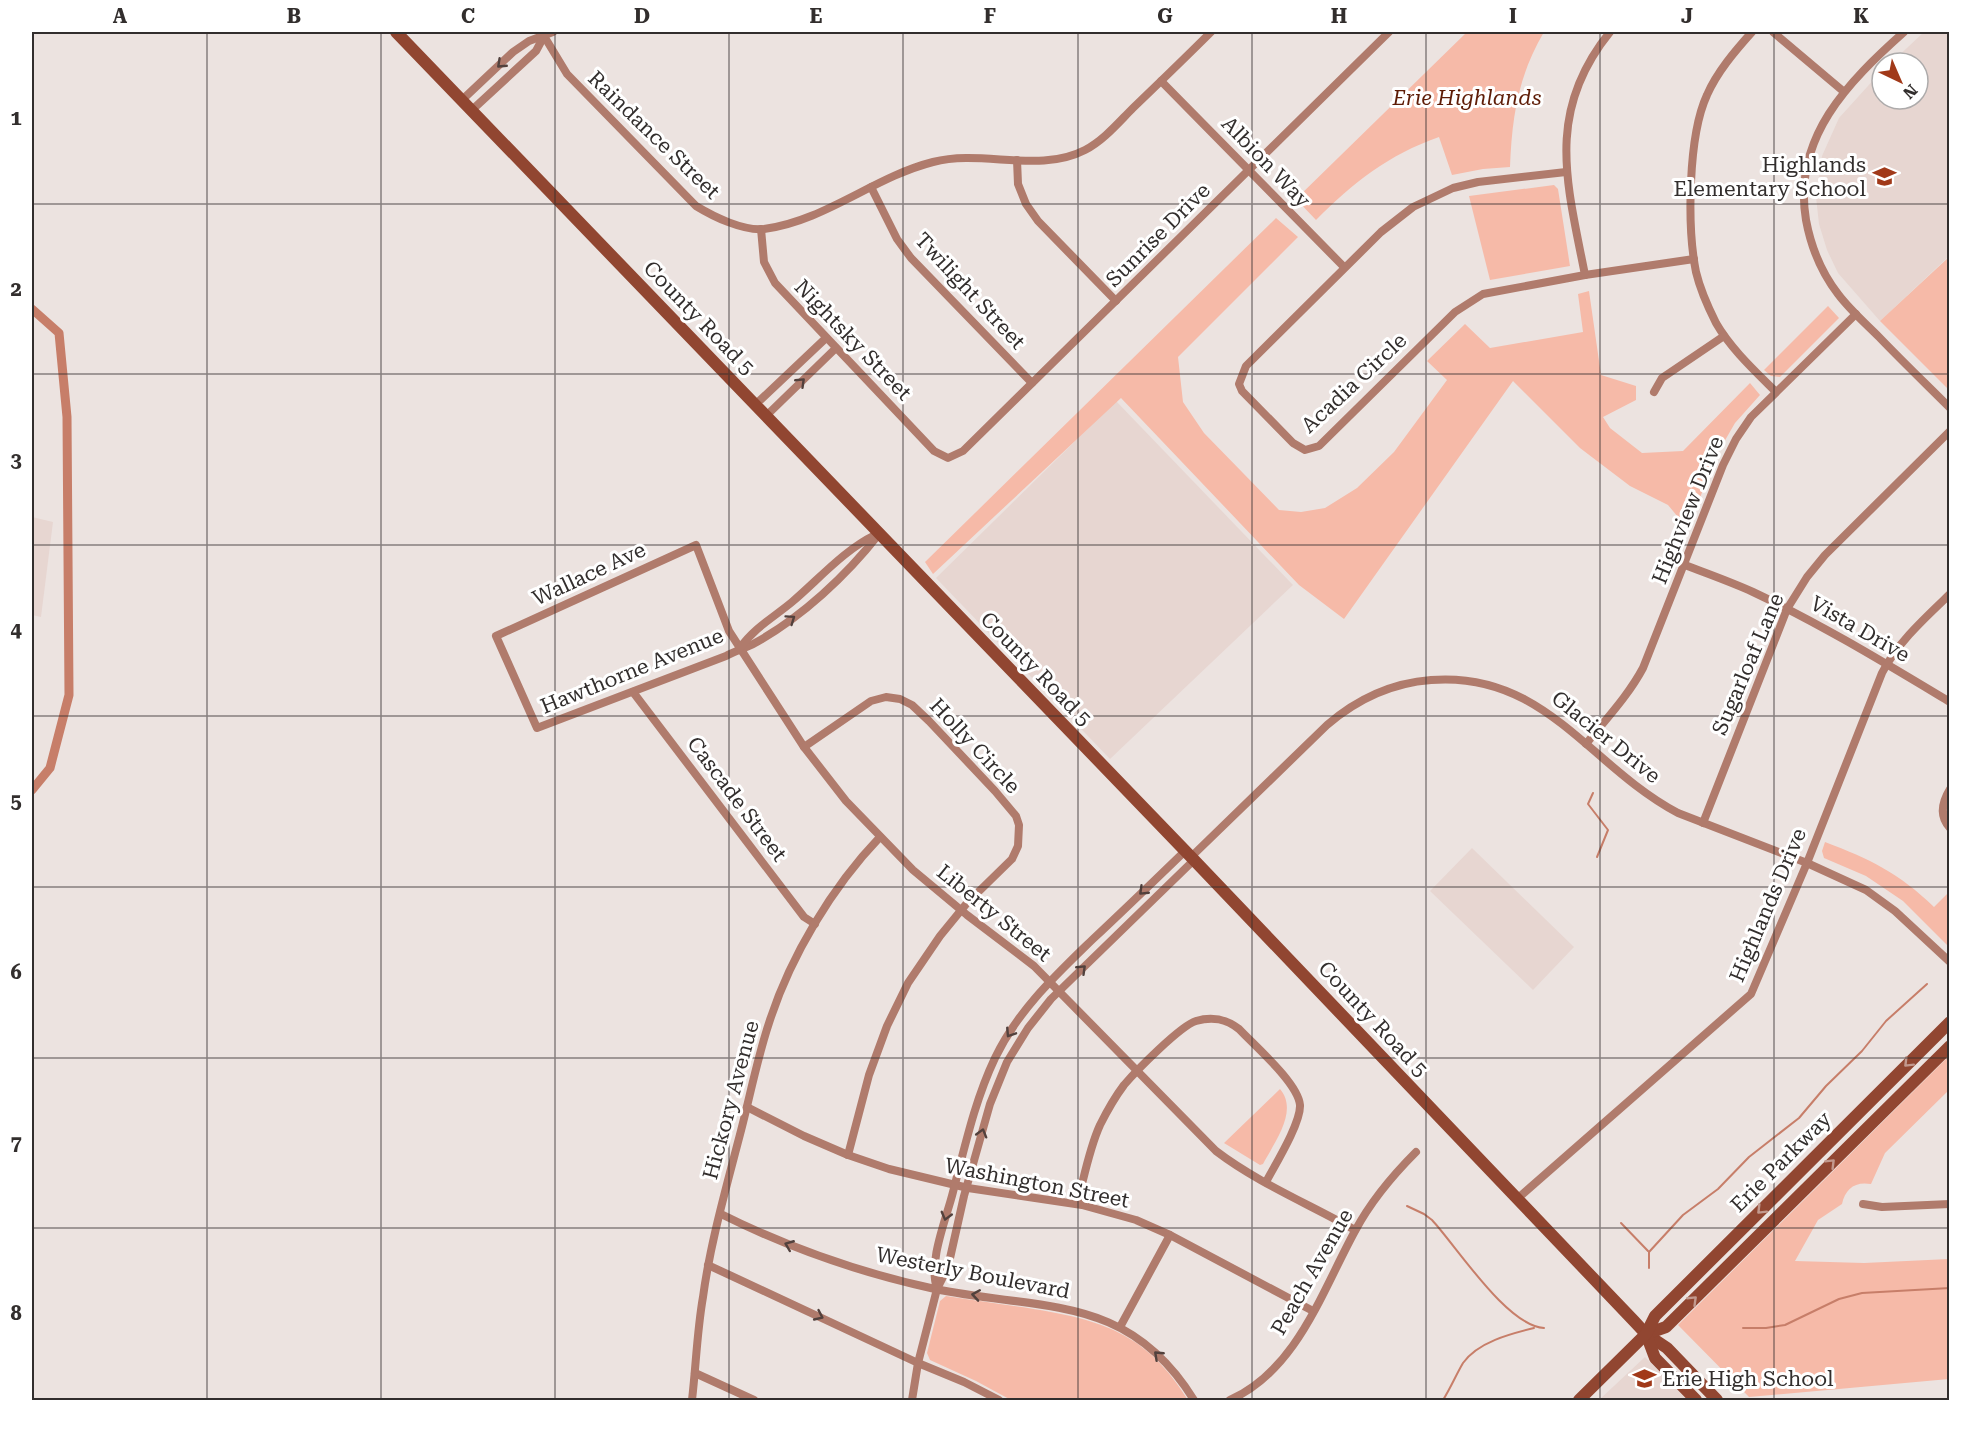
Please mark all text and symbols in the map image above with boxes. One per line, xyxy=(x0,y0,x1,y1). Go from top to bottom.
text: A xyxy=(113,4,128,28)
text: B xyxy=(287,4,301,28)
text: C xyxy=(461,4,475,28)
text: D xyxy=(634,4,650,28)
text: E xyxy=(810,4,823,28)
text: F xyxy=(984,4,996,28)
text: G xyxy=(1157,4,1173,28)
text: H xyxy=(1331,4,1347,28)
text: I xyxy=(1509,4,1517,28)
text: J xyxy=(1681,4,1693,28)
text: K xyxy=(1853,4,1869,28)
north arrow xyxy=(1870,51,1930,111)
one-way arrow xyxy=(497,57,507,68)
street label: Raindance Street xyxy=(583,66,725,204)
text: N xyxy=(1899,80,1921,103)
park label: Erie Highlands xyxy=(1392,86,1542,110)
text: 1 xyxy=(10,106,22,130)
street label: Albion Way xyxy=(1217,112,1316,213)
place label: Highlands Elementary School xyxy=(1673,153,1867,201)
school or university icon: Highlands Elementary School xyxy=(1871,164,1897,190)
street label: Sunrise Drive xyxy=(1101,178,1215,292)
street label: Twilight Street xyxy=(910,228,1030,354)
street label: County Road 5 xyxy=(639,256,759,380)
street label: Nightsky Street xyxy=(790,275,917,405)
text: 2 xyxy=(10,277,22,301)
street label: Acadia Circle xyxy=(1297,328,1411,438)
one-way arrow xyxy=(794,378,804,389)
street label: Highview Drive xyxy=(1647,433,1729,587)
text: 3 xyxy=(10,448,22,472)
street label: Wallace Ave xyxy=(529,537,649,611)
street label: Sugarloaf Lane xyxy=(1707,590,1789,738)
street label: Vista Drive xyxy=(1806,591,1914,667)
street label: County Road 5 xyxy=(976,607,1096,731)
one-way arrow xyxy=(784,615,795,626)
text: 4 xyxy=(10,618,22,642)
street label: Hawthorne Avenue xyxy=(537,623,727,719)
street label: Glacier Drive xyxy=(1547,686,1665,788)
street label: Holly Circle xyxy=(925,694,1025,798)
street label: Cascade Street xyxy=(682,732,792,866)
text: 5 xyxy=(10,789,22,813)
street label: Highlands Drive xyxy=(1725,825,1811,985)
street label: Liberty Street xyxy=(932,860,1056,966)
one-way arrow xyxy=(1140,884,1151,895)
street label: County Road 5 xyxy=(1313,956,1433,1082)
text: 6 xyxy=(10,960,22,984)
one-way arrow xyxy=(1075,965,1085,976)
street label: Hickory Avenue xyxy=(698,1018,764,1182)
one-way arrow xyxy=(1005,1027,1017,1037)
one-way arrow xyxy=(1904,1057,1915,1067)
street label: Erie Parkway xyxy=(1726,1106,1837,1217)
one-way arrow xyxy=(975,1128,987,1139)
text: 7 xyxy=(10,1131,22,1155)
street label: Washington Street xyxy=(943,1153,1131,1213)
one-way arrow xyxy=(1825,1159,1835,1170)
one-way arrow xyxy=(1757,1203,1768,1214)
street label: Peach Avenue xyxy=(1266,1205,1358,1339)
one-way arrow xyxy=(941,1211,954,1221)
one-way arrow xyxy=(784,1240,795,1252)
street label: Westerly Boulevard xyxy=(874,1242,1072,1304)
one-way arrow xyxy=(972,1290,981,1302)
one-way arrow xyxy=(1685,1297,1696,1308)
text: 8 xyxy=(10,1301,22,1325)
one-way arrow xyxy=(812,1308,823,1320)
one-way arrow xyxy=(1154,1351,1165,1362)
school or university icon: Erie High School xyxy=(1631,1366,1657,1392)
place label: Erie High School xyxy=(1662,1367,1834,1391)

